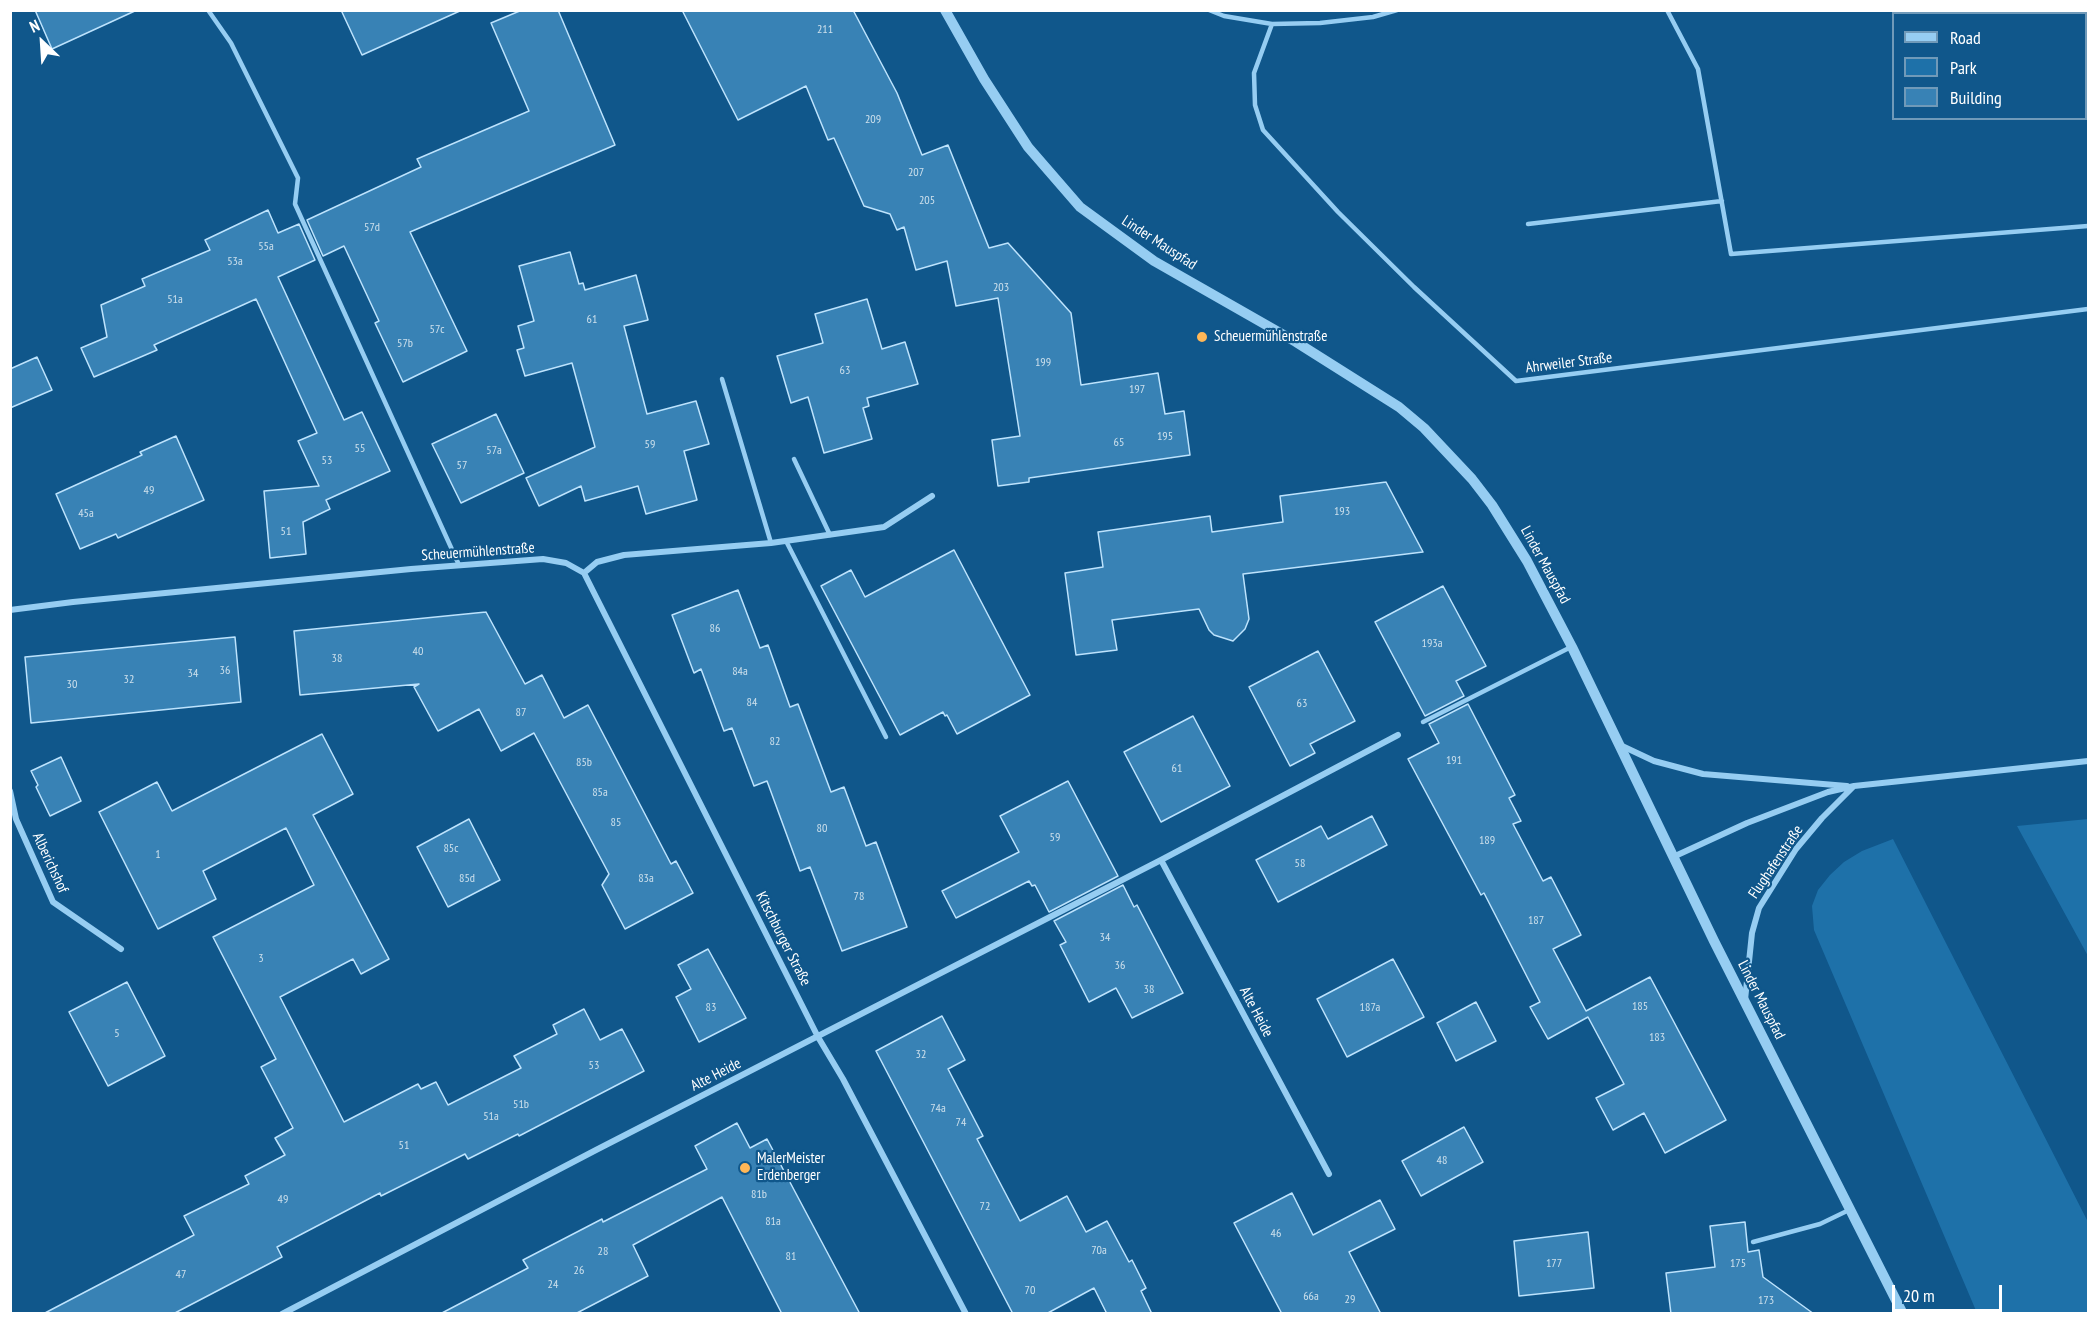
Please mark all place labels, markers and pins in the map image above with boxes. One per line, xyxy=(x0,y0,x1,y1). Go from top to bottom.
place label: Scheuermühlenstraße xyxy=(1214,328,1327,346)
marker: Scheuermühlenstraße xyxy=(1195,330,1209,344)
place label: MalerMeister Erdenberger xyxy=(757,1150,825,1185)
marker: MalerMeister Erdenberger xyxy=(738,1161,752,1175)

